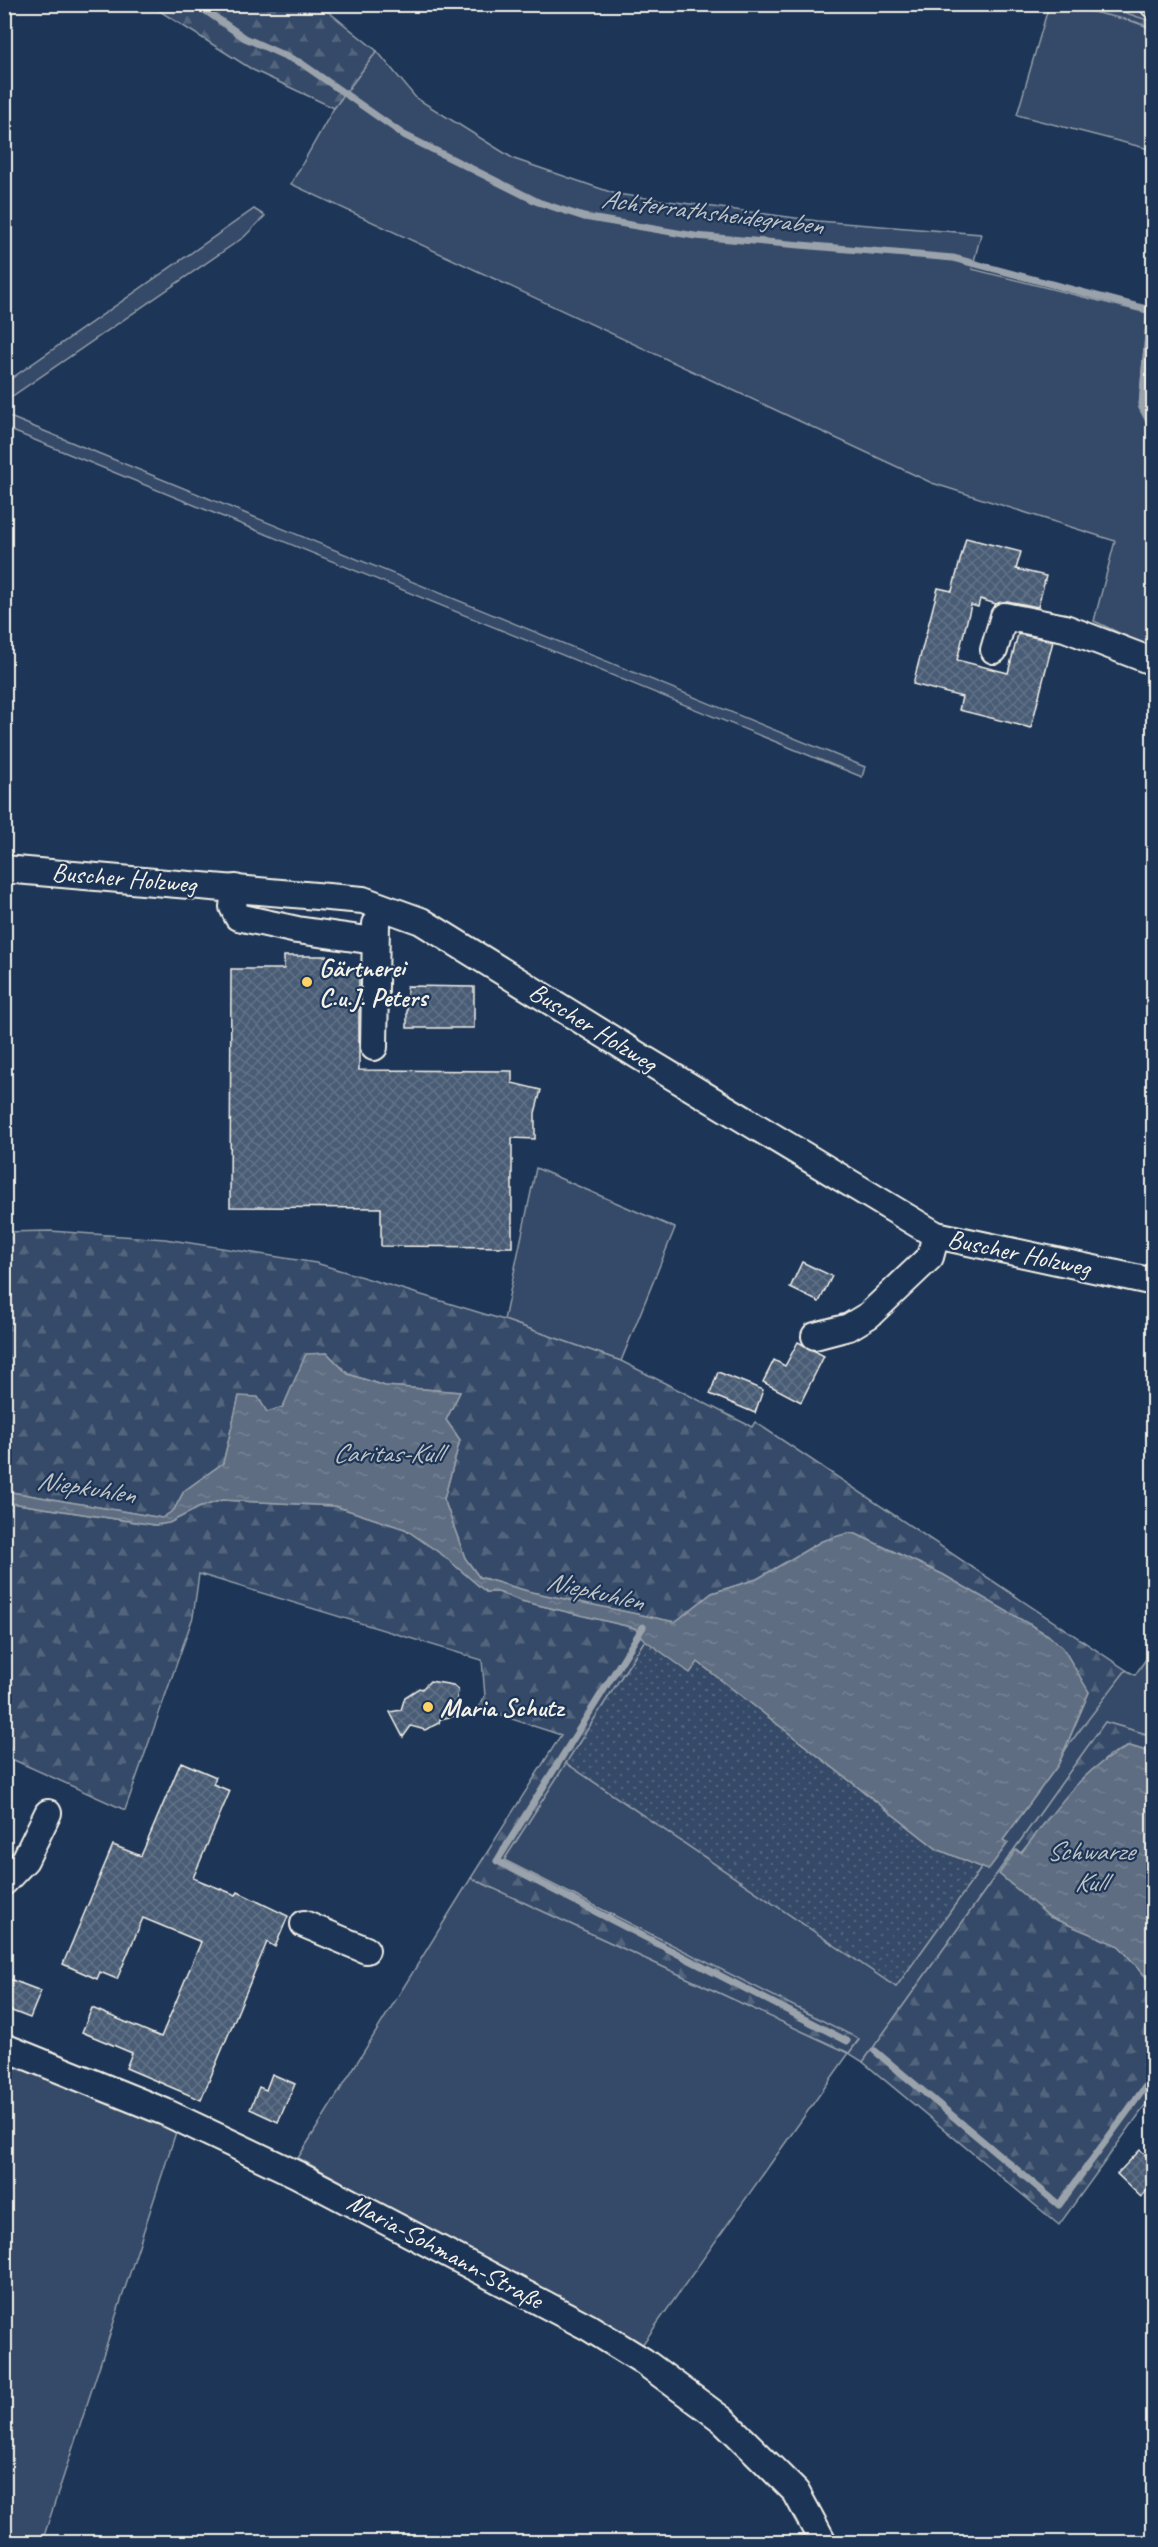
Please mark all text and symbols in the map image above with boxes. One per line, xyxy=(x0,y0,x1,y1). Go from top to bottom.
water label: Achterrathsheidegraben xyxy=(599,182,827,243)
street label: Buscher Holzweg xyxy=(51,855,199,901)
place label: Gärtnerei C.u.J. Peters xyxy=(319,951,430,1014)
marker: Gärtnerei C.u.J. Peters xyxy=(300,975,314,989)
street label: Buscher Holzweg xyxy=(523,975,665,1080)
street label: Buscher Holzweg xyxy=(945,1222,1095,1285)
water label: Caritas-Kull xyxy=(333,1436,450,1470)
water label: Niepkuhlen xyxy=(35,1463,140,1512)
water label: Niepkuhlen xyxy=(543,1563,650,1619)
place label: Maria Schutz xyxy=(440,1691,566,1724)
marker: Maria Schutz xyxy=(421,1700,435,1714)
water label: Schwarze Kull xyxy=(1046,1834,1138,1899)
street label: Maria-Sohmann-Straße xyxy=(342,2186,551,2318)

